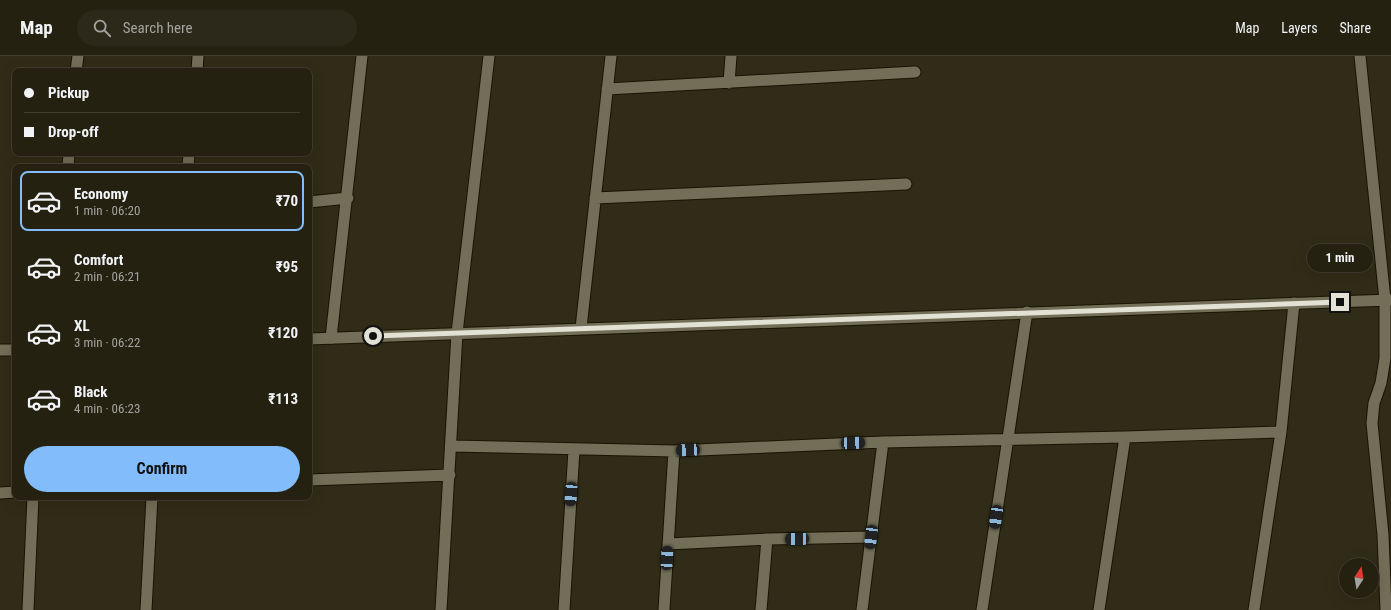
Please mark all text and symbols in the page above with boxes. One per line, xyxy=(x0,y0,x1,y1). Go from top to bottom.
search box xyxy=(77,10,357,46)
text: Map xyxy=(20,16,53,39)
icon: search xyxy=(91,17,113,39)
text: Search here xyxy=(123,19,193,37)
text: Map xyxy=(1235,20,1259,36)
text: Layers xyxy=(1281,20,1318,36)
text: Share xyxy=(1340,20,1371,36)
text: Pickup xyxy=(48,84,89,102)
text: Drop-off xyxy=(48,123,99,141)
icon: car xyxy=(26,183,62,219)
text: Economy xyxy=(74,185,128,203)
text: ₹70 xyxy=(276,192,298,210)
text: 1 min · 06:20 xyxy=(74,203,140,218)
callout: 1 min xyxy=(1307,244,1373,272)
icon: car xyxy=(26,249,62,285)
text: 1 min xyxy=(1326,250,1354,265)
text: Comfort xyxy=(74,251,123,269)
text: ₹95 xyxy=(276,258,298,276)
text: 2 min · 06:21 xyxy=(74,269,140,284)
route end xyxy=(1331,293,1349,311)
icon: car xyxy=(26,315,62,351)
text: XL xyxy=(74,317,90,335)
text: ₹120 xyxy=(268,324,298,342)
route start xyxy=(364,327,382,345)
text: 3 min · 06:22 xyxy=(74,335,140,350)
icon: car xyxy=(26,381,62,417)
text: Black xyxy=(74,383,107,401)
text: ₹113 xyxy=(268,390,298,408)
text: 4 min · 06:23 xyxy=(74,401,140,416)
car xyxy=(841,437,865,449)
car xyxy=(676,443,700,457)
button: Confirm xyxy=(24,446,300,492)
car xyxy=(564,482,578,506)
car xyxy=(988,504,1004,530)
car xyxy=(864,524,878,550)
car xyxy=(785,533,809,545)
car xyxy=(660,546,674,570)
north arrow xyxy=(1339,558,1379,598)
map controls xyxy=(1339,558,1379,598)

